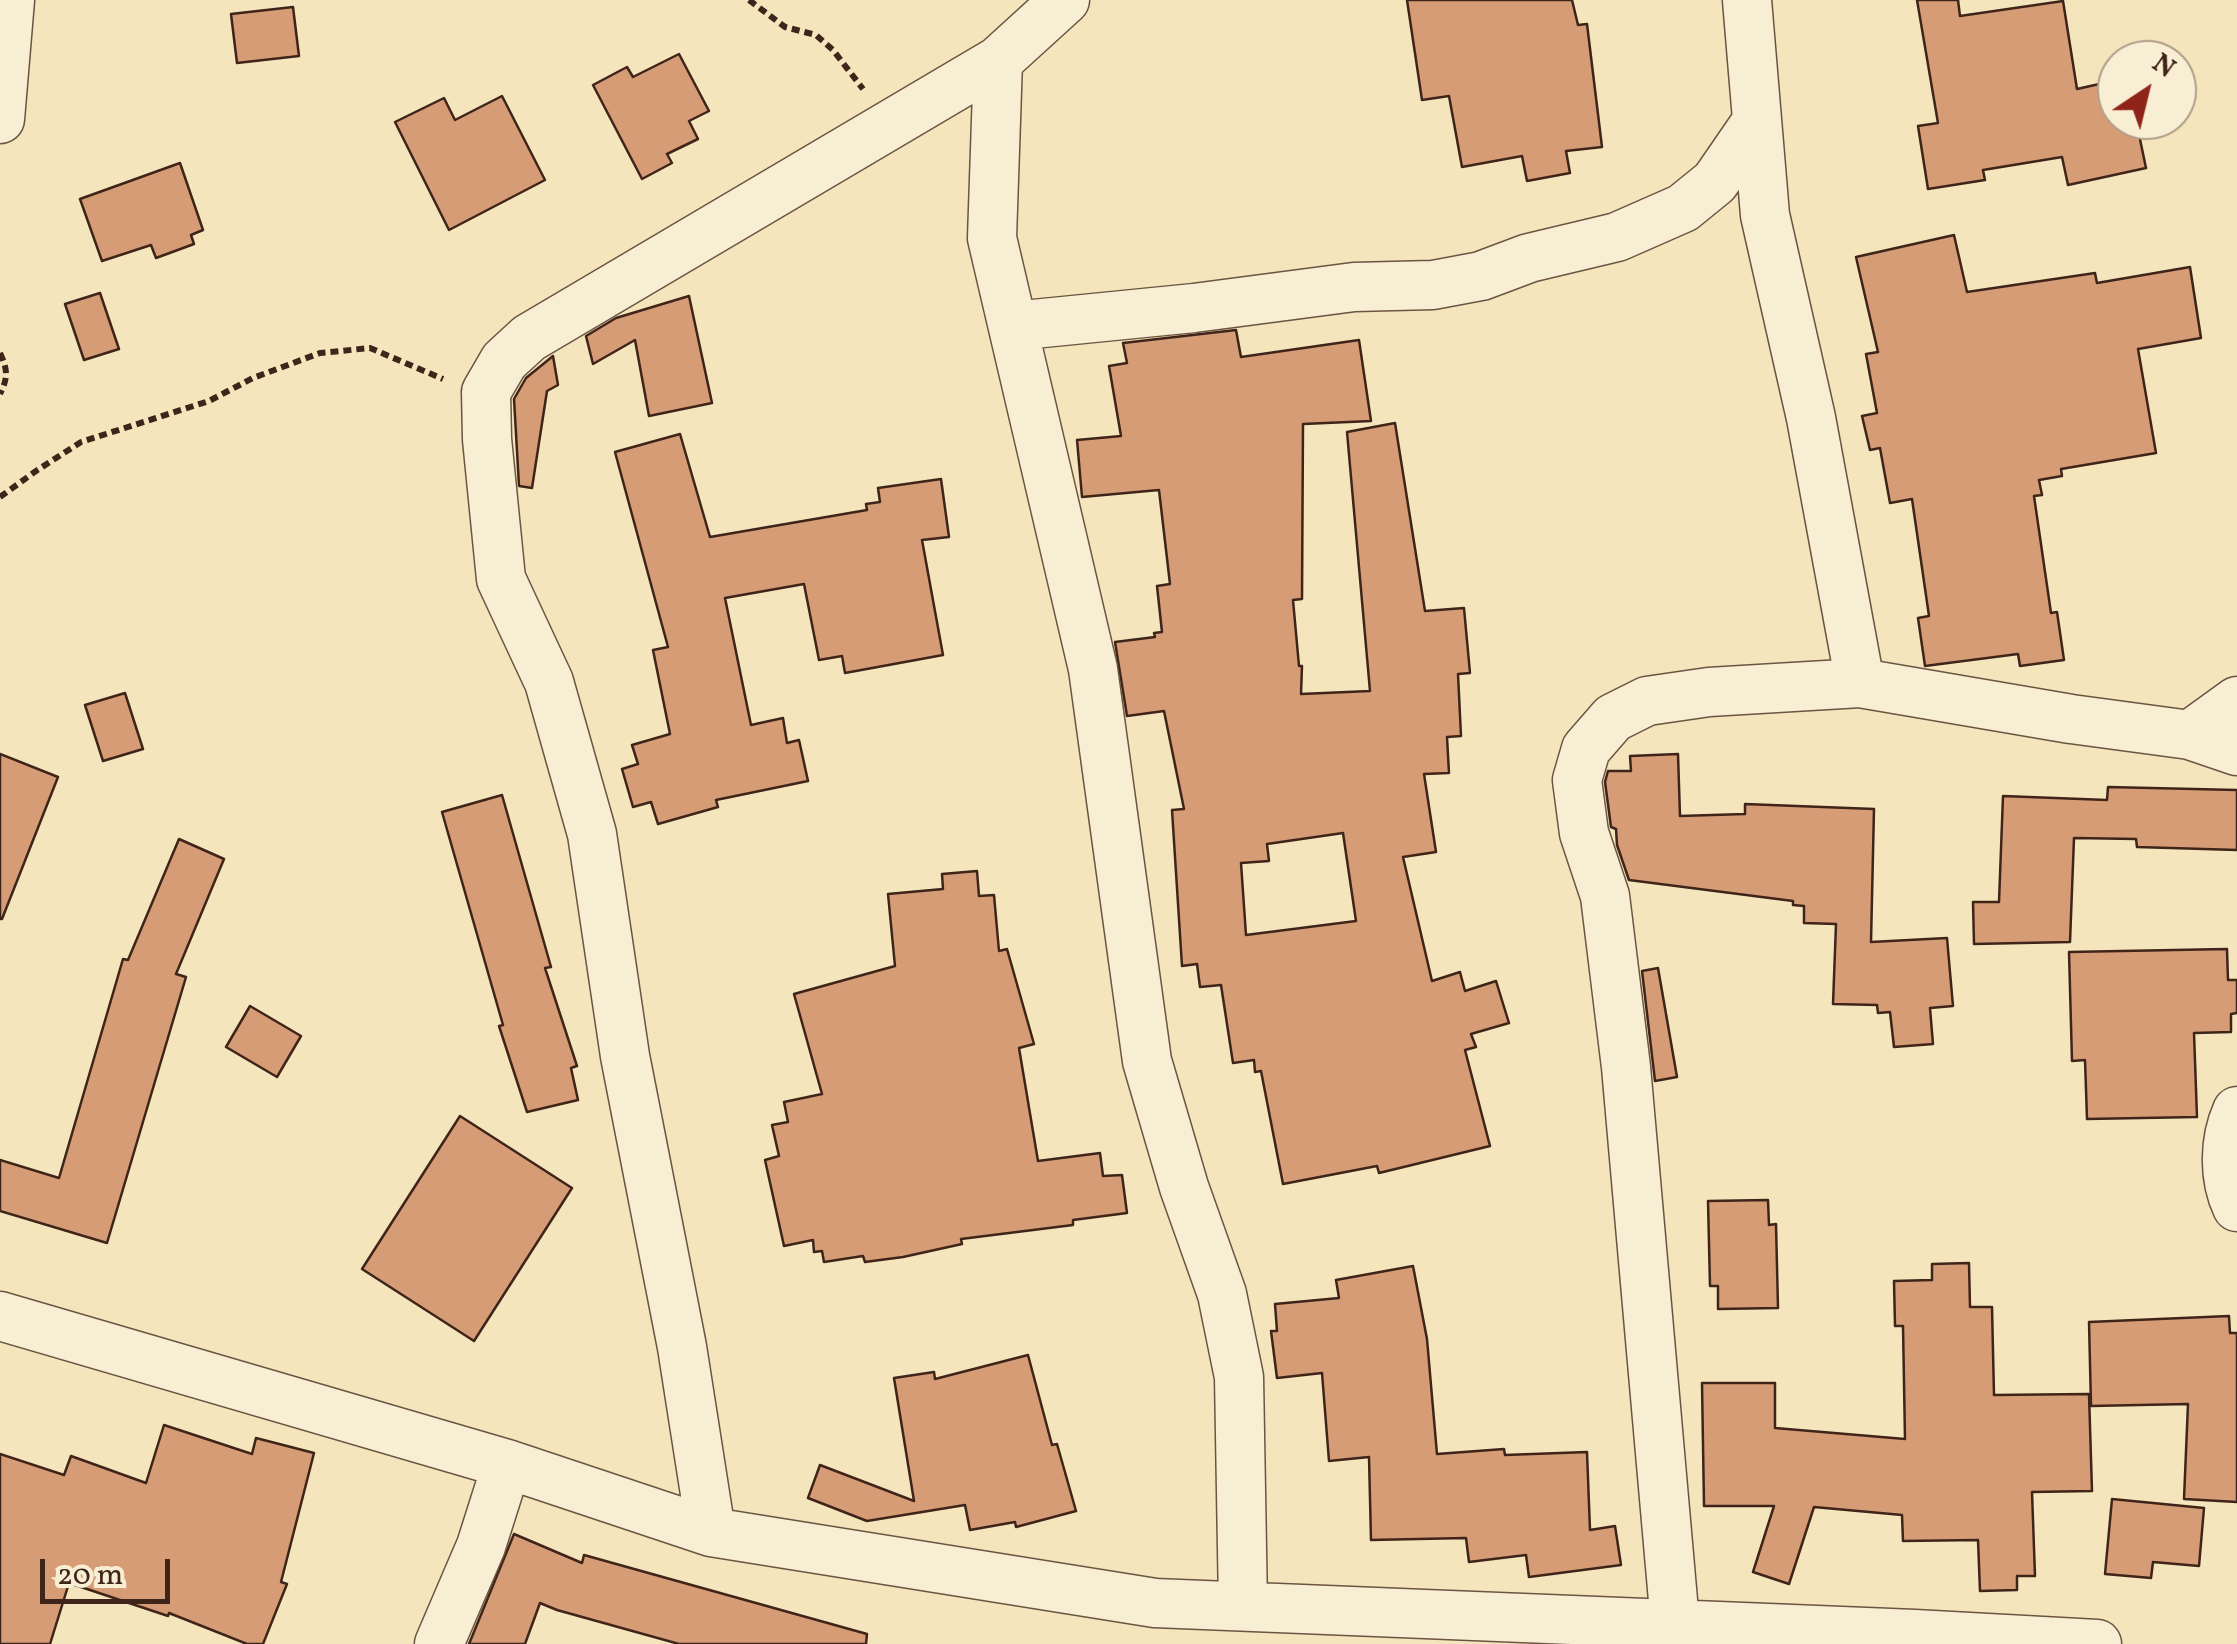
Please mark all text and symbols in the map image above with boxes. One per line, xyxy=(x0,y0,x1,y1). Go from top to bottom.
north arrow xyxy=(2097,40,2197,140)
text: N xyxy=(2144,45,2183,88)
scale bar xyxy=(45,1539,175,1601)
text: 20 m xyxy=(57,1555,123,1597)

